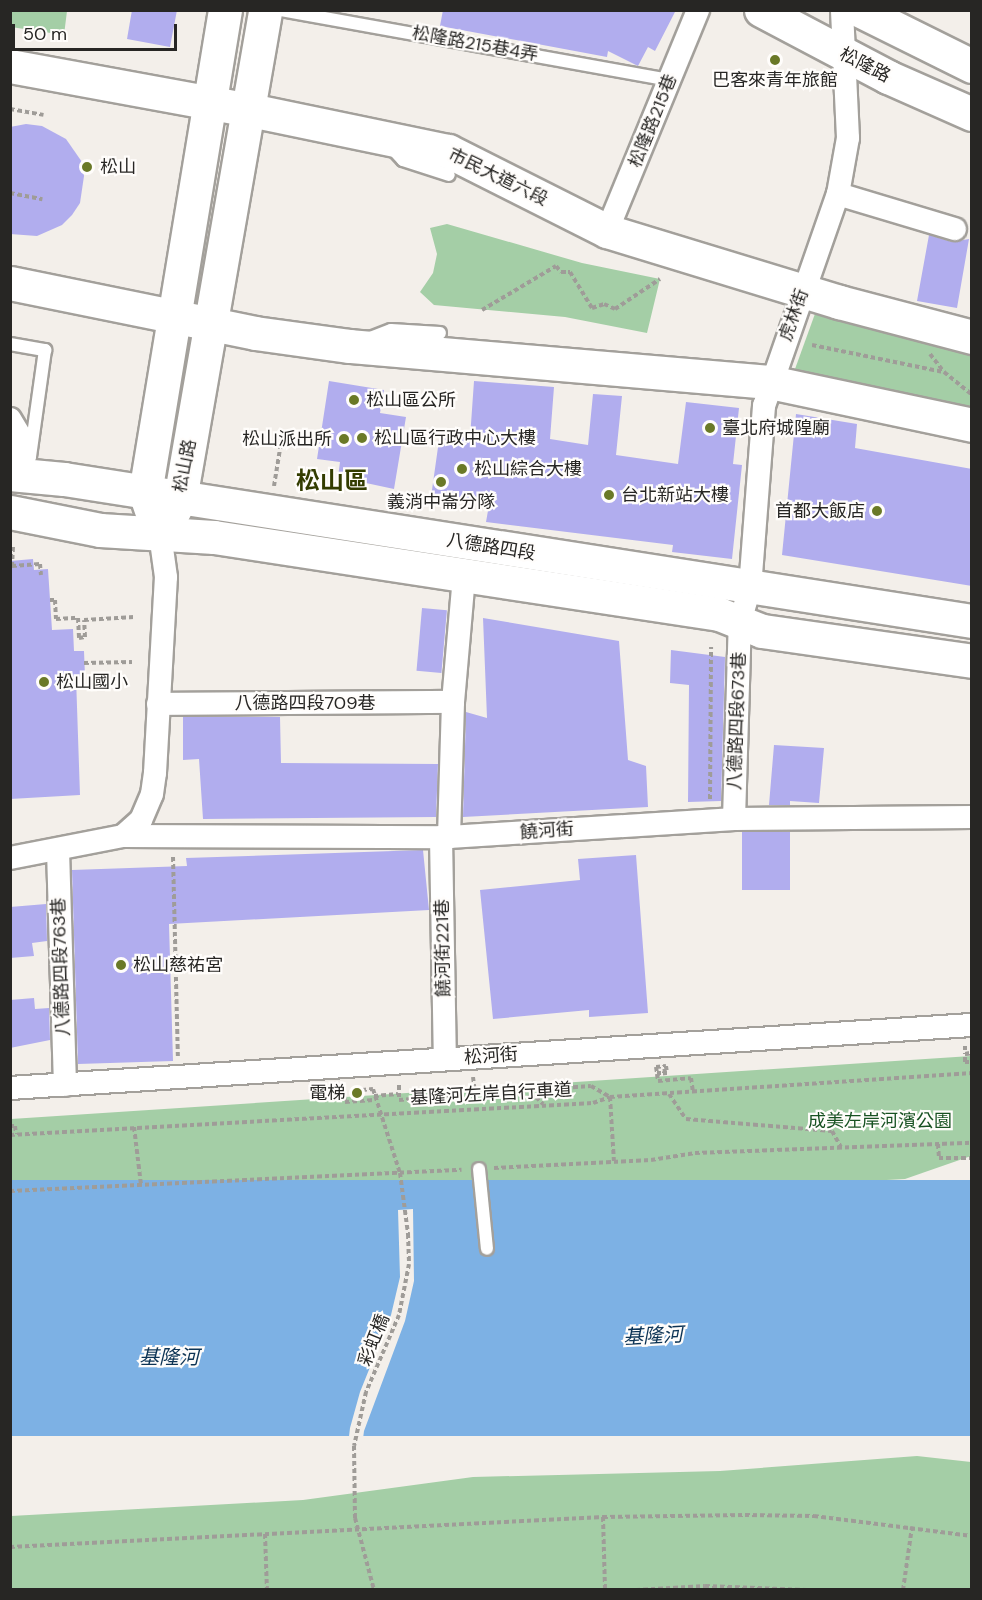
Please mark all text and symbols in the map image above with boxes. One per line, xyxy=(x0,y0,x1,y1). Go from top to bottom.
scale bar xyxy=(15,12,180,50)
text: 50 m xyxy=(23,22,67,46)
street label: 松隆路215巷4弄 xyxy=(410,22,540,66)
street label: 松隆路 xyxy=(836,43,894,87)
marker: 巴客來青年旅館 xyxy=(768,53,782,67)
place label: 巴客來青年旅館 xyxy=(712,69,838,91)
street label: 松隆路215巷 xyxy=(624,71,682,171)
street label: 市民大道六段 xyxy=(445,144,551,210)
place label: 松山 xyxy=(100,156,136,178)
marker: 松山 xyxy=(78,158,96,176)
street label: 虎林街 xyxy=(775,286,813,344)
place label: 松山區公所 xyxy=(366,389,456,411)
marker: 松山區公所 xyxy=(347,393,361,407)
place label: 臺北府城隍廟 xyxy=(722,417,830,439)
marker: 臺北府城隍廟 xyxy=(703,421,717,435)
place label: 松山區行政中心大樓 xyxy=(374,427,536,449)
place label: 松山派出所 xyxy=(242,428,332,450)
marker: 松山區行政中心大樓 xyxy=(355,431,369,445)
marker: 松山派出所 xyxy=(337,432,351,446)
street label: 松山路 xyxy=(169,437,201,495)
place label: 松山綜合大樓 xyxy=(474,458,582,480)
marker: 松山綜合大樓 xyxy=(455,462,469,476)
district label: 松山區 xyxy=(296,467,368,495)
marker: 義消中崙分隊 xyxy=(434,475,448,489)
place label: 台北新站大樓 xyxy=(621,484,729,506)
marker: 台北新站大樓 xyxy=(602,488,616,502)
place label: 義消中崙分隊 xyxy=(387,491,495,513)
place label: 首都大飯店 xyxy=(775,500,865,522)
marker: 首都大飯店 xyxy=(870,504,884,518)
street label: 八德路四段 xyxy=(445,529,537,565)
street label: 八德路四段673巷 xyxy=(724,651,750,791)
place label: 松山國小 xyxy=(56,671,128,693)
marker: 松山國小 xyxy=(37,675,51,689)
street label: 八德路四段709巷 xyxy=(235,692,375,714)
street label: 饒河街 xyxy=(519,818,575,844)
street label: 八德路四段763巷 xyxy=(48,897,74,1037)
street label: 饒河街221巷 xyxy=(431,899,455,997)
place label: 松山慈祐宮 xyxy=(133,954,223,976)
marker: 松山慈祐宮 xyxy=(114,958,128,972)
street label: 松河街 xyxy=(463,1043,519,1069)
street label: 基隆河左岸自行車道 xyxy=(410,1079,572,1109)
place label: 電梯 xyxy=(309,1082,345,1104)
marker: 電梯 xyxy=(350,1086,364,1100)
park label: 成美左岸河濱公園 xyxy=(808,1110,952,1132)
street label: 彩虹橋 xyxy=(354,1311,394,1369)
water label: 基隆河 xyxy=(622,1322,684,1350)
water label: 基隆河 xyxy=(139,1345,199,1369)

